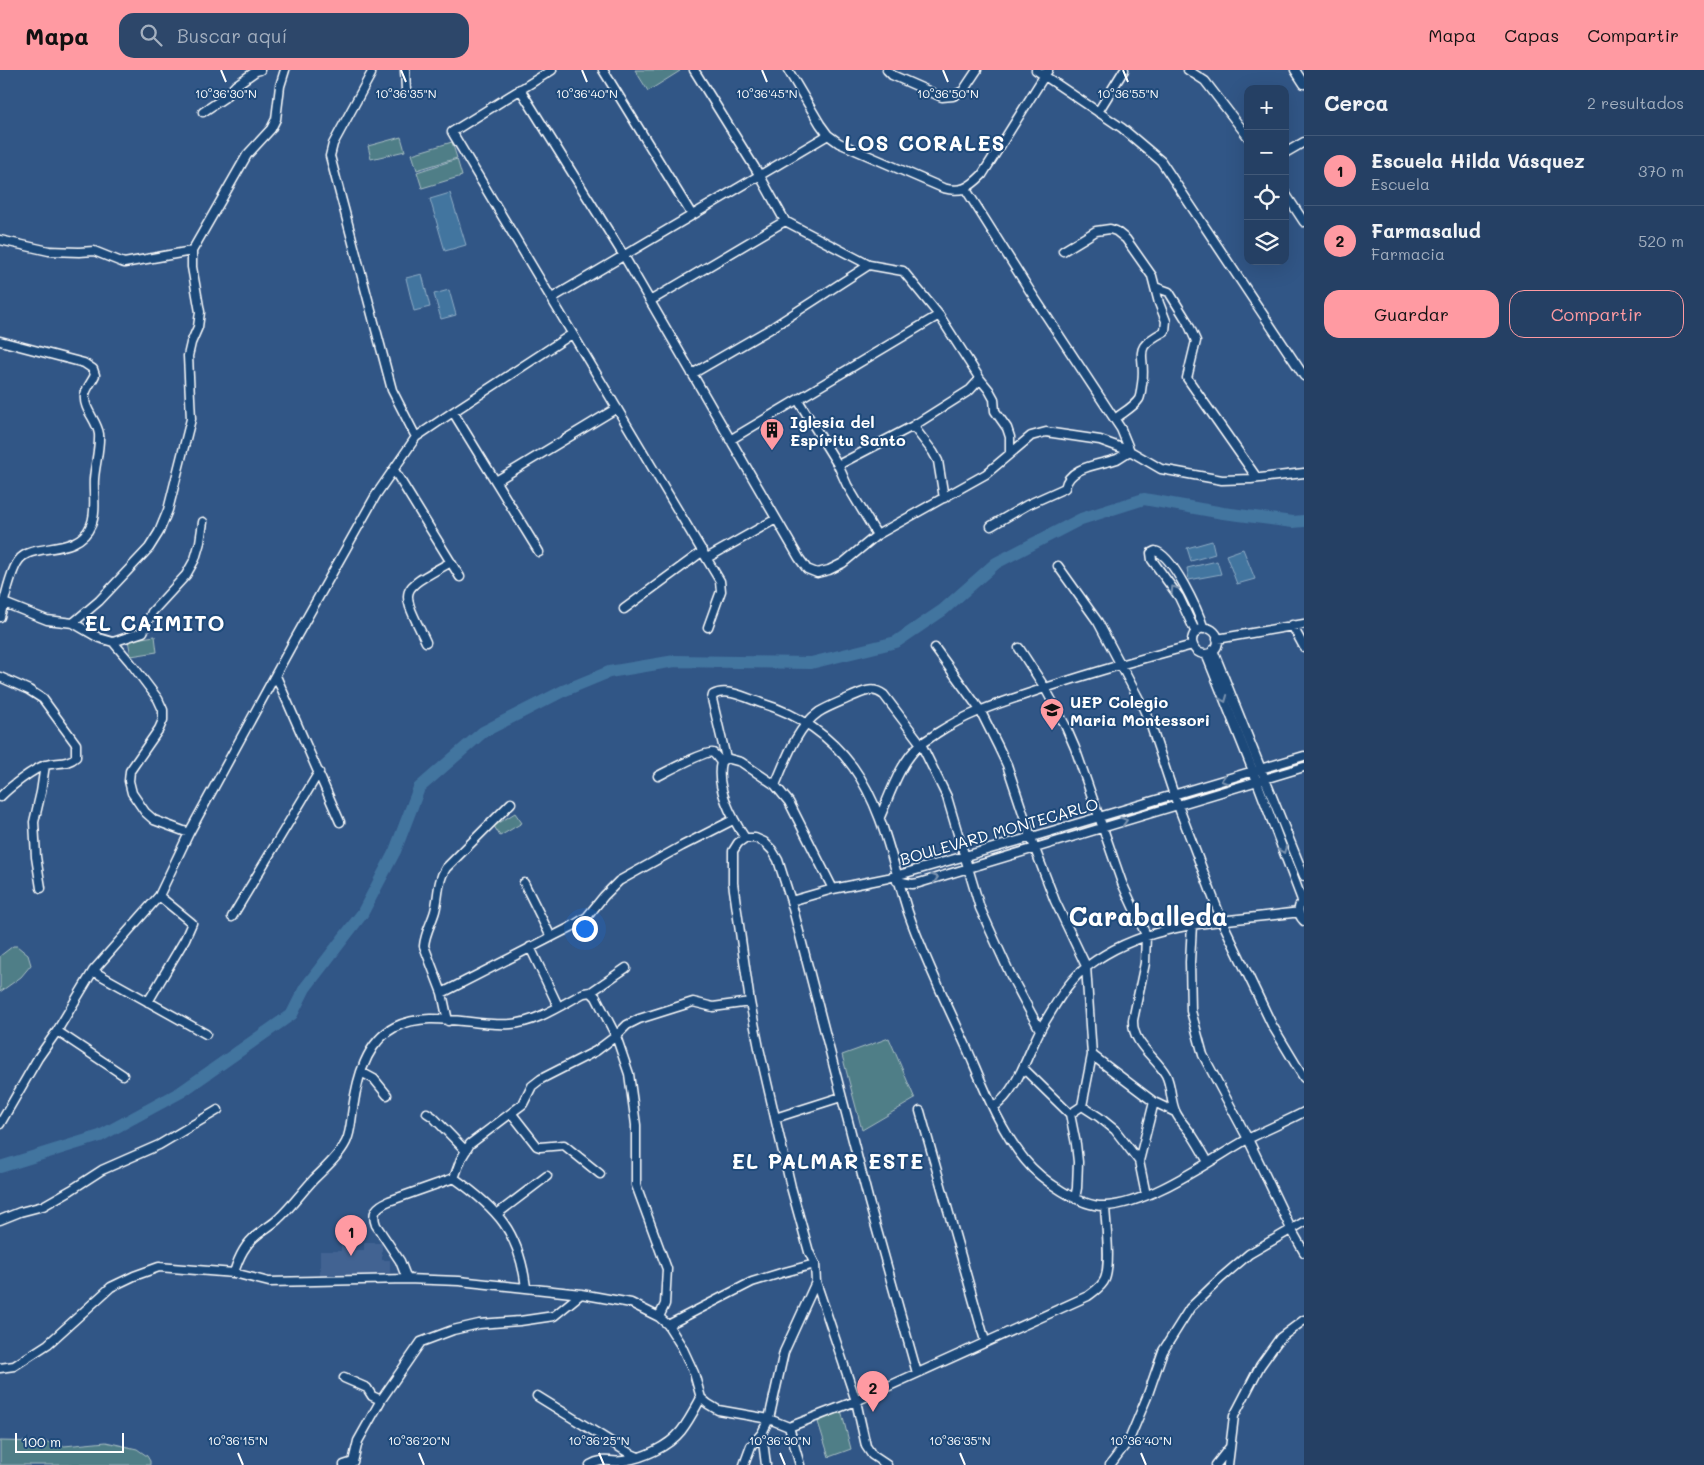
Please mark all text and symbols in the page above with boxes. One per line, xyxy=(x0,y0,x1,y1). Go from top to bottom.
search box xyxy=(119,13,469,58)
text: Mapa xyxy=(25,20,89,51)
icon: search xyxy=(137,21,165,49)
text: Buscar aquí xyxy=(177,23,287,48)
text: Mapa xyxy=(1428,23,1476,47)
text: Capas xyxy=(1504,23,1559,47)
text: Compartir xyxy=(1587,23,1679,47)
text: 10°36'30"N xyxy=(195,85,257,101)
text: 10°36'35"N xyxy=(375,85,437,101)
text: 10°36'40"N xyxy=(556,85,618,101)
text: 10°36'45"N xyxy=(736,85,798,101)
text: 10°36'50"N xyxy=(917,85,979,101)
text: 10°36'55"N xyxy=(1097,85,1159,101)
map controls xyxy=(1244,85,1289,265)
button: + xyxy=(1244,85,1289,130)
text: Cerca xyxy=(1324,89,1389,116)
text: 2 resultados xyxy=(1587,92,1684,113)
district label: LOS CORALES xyxy=(844,129,1006,156)
button: − xyxy=(1244,130,1289,175)
text: Escuela Hilda Vásquez xyxy=(1371,148,1585,173)
text: 1 xyxy=(1336,160,1344,181)
text: 370 m xyxy=(1638,160,1684,181)
text: Escuela xyxy=(1371,173,1430,194)
button: locate xyxy=(1244,175,1289,220)
text: Farmasalud xyxy=(1371,218,1481,243)
button: layers xyxy=(1244,220,1289,265)
text: 2 xyxy=(1336,230,1344,251)
text: 520 m xyxy=(1638,230,1684,251)
text: Farmacia xyxy=(1371,243,1445,264)
button: Guardar xyxy=(1324,290,1499,338)
button: Compartir xyxy=(1509,290,1684,338)
place label: Iglesia del Espíritu Santo xyxy=(790,411,906,450)
building icon: Iglesia del Espíritu Santo xyxy=(759,417,785,451)
one-way arrow xyxy=(1171,585,1180,595)
district label: EL CAIMITO xyxy=(84,609,226,636)
place label: UEP Colegio Maria Montessori xyxy=(1070,691,1210,730)
one-way arrow xyxy=(1218,694,1228,703)
school or university icon: UEP Colegio Maria Montessori xyxy=(1039,697,1065,731)
one-way arrow xyxy=(1220,774,1228,784)
street label: BOULEVARD MONTECARLO xyxy=(897,793,1101,869)
one-way arrow xyxy=(1119,816,1128,826)
one-way arrow xyxy=(1277,846,1287,854)
one-way arrow xyxy=(930,873,939,884)
district label: Caraballeda xyxy=(1068,899,1228,933)
your location xyxy=(572,916,598,942)
district label: EL PALMAR ESTE xyxy=(732,1147,924,1174)
pin: 1 xyxy=(335,1215,367,1256)
pin: 2 xyxy=(857,1371,889,1412)
scale bar xyxy=(15,1430,124,1453)
text: 100 m xyxy=(22,1432,61,1451)
text: 10°36'15"N xyxy=(208,1432,268,1448)
text: 10°36'20"N xyxy=(388,1432,450,1448)
text: 10°36'25"N xyxy=(568,1432,630,1448)
text: 10°36'30"N xyxy=(749,1432,811,1448)
text: 10°36'35"N xyxy=(929,1432,991,1448)
text: 10°36'40"N xyxy=(1110,1432,1172,1448)

